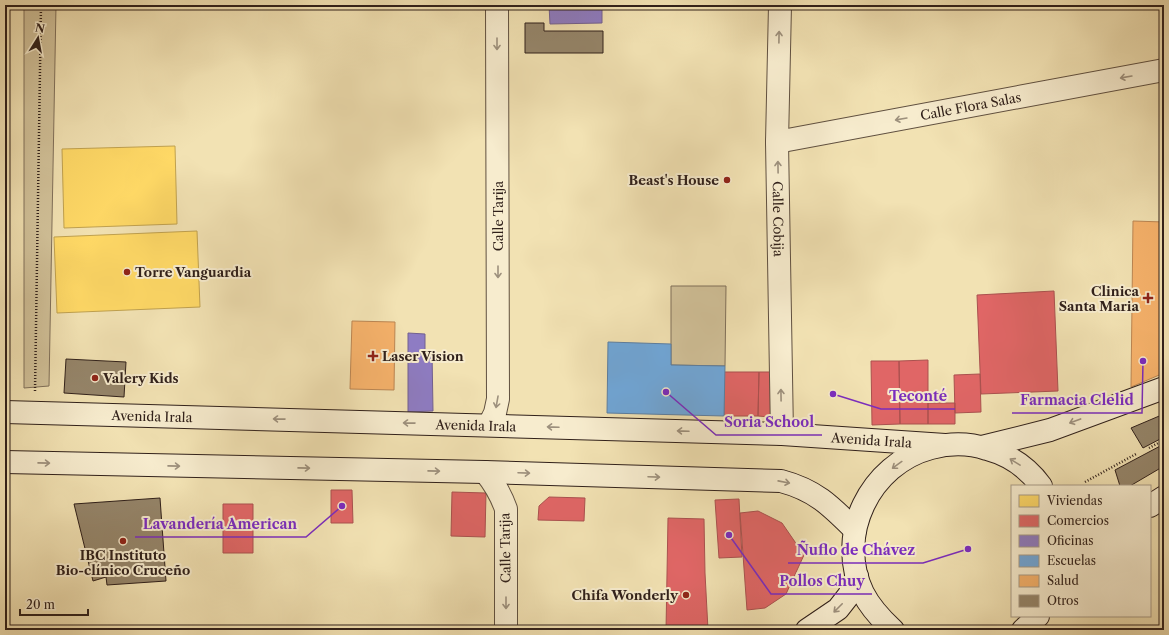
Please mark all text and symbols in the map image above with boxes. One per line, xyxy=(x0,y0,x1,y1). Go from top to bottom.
north arrow xyxy=(18,18,58,58)
text: N xyxy=(34,20,46,36)
one-way arrow xyxy=(775,31,783,44)
one-way arrow xyxy=(493,37,501,50)
one-way arrow xyxy=(1120,74,1133,82)
street label: Calle Flora Salas xyxy=(919,89,1023,123)
one-way arrow xyxy=(895,115,908,123)
one-way arrow xyxy=(774,161,782,174)
place label: Beast's House xyxy=(629,172,719,188)
marker: Beast's House xyxy=(722,175,732,185)
street label: Calle Tarija xyxy=(490,181,506,251)
street label: Calle Cobija xyxy=(770,181,787,257)
place label: Torre Vanguardia xyxy=(135,264,252,280)
one-way arrow xyxy=(494,265,502,278)
marker: Torre Vanguardia xyxy=(122,267,132,277)
place label: Clinica Santa Maria xyxy=(1059,283,1139,314)
marker: Clinica Santa Maria xyxy=(1142,292,1154,304)
place label: Laser Vision xyxy=(382,348,464,364)
marker: Laser Vision xyxy=(367,350,379,362)
place label: Valery Kids xyxy=(102,370,179,386)
marker: Valery Kids xyxy=(90,373,100,383)
callout: Teconté xyxy=(881,383,955,409)
text: Teconté xyxy=(889,387,947,405)
callout: Farmacia Clelid xyxy=(1012,387,1142,413)
one-way arrow xyxy=(778,389,785,402)
text: Farmacia Clelid xyxy=(1020,391,1135,409)
one-way arrow xyxy=(493,395,501,408)
street label: Avenida Irala xyxy=(110,407,193,425)
callout: Soria School xyxy=(716,409,822,435)
text: Soria School xyxy=(724,413,814,431)
one-way arrow xyxy=(273,416,286,423)
street label: Avenida Irala xyxy=(434,416,517,434)
one-way arrow xyxy=(1068,418,1081,425)
one-way arrow xyxy=(403,419,416,426)
one-way arrow xyxy=(547,423,560,430)
one-way arrow xyxy=(677,427,690,434)
street label: Avenida Irala xyxy=(830,429,913,451)
one-way arrow xyxy=(1009,457,1021,465)
one-way arrow xyxy=(37,459,50,467)
one-way arrow xyxy=(891,460,902,469)
one-way arrow xyxy=(167,462,180,470)
one-way arrow xyxy=(297,465,310,472)
one-way arrow xyxy=(427,467,440,475)
one-way arrow xyxy=(517,469,530,477)
one-way arrow xyxy=(647,473,660,481)
one-way arrow xyxy=(777,479,790,487)
legend xyxy=(1011,485,1151,617)
text: Viviendas xyxy=(1046,493,1102,508)
callout: Lavandería American xyxy=(135,511,306,537)
street label: Calle Tarija xyxy=(496,513,514,583)
text: Comercios xyxy=(1047,513,1109,528)
text: Lavandería American xyxy=(143,515,298,533)
text: Oficinas xyxy=(1047,533,1094,548)
marker: IBC Instituto Bio-clínico Cruceño xyxy=(118,536,128,546)
callout: Ñuflo de Chávez xyxy=(788,537,923,563)
text: Ñuflo de Chávez xyxy=(797,540,915,559)
place label: IBC Instituto Bio-clínico Cruceño xyxy=(56,547,190,578)
text: Escuelas xyxy=(1047,553,1096,568)
callout: Pollos Chuy xyxy=(771,568,872,594)
text: Pollos Chuy xyxy=(779,572,865,590)
text: Salud xyxy=(1047,573,1079,588)
place label: Chifa Wonderly xyxy=(572,587,679,603)
marker: Chifa Wonderly xyxy=(681,590,691,600)
scale bar xyxy=(20,591,88,617)
text: Otros xyxy=(1047,593,1079,608)
one-way arrow xyxy=(502,596,510,609)
text: 20 m xyxy=(26,597,55,612)
one-way arrow xyxy=(833,603,843,613)

